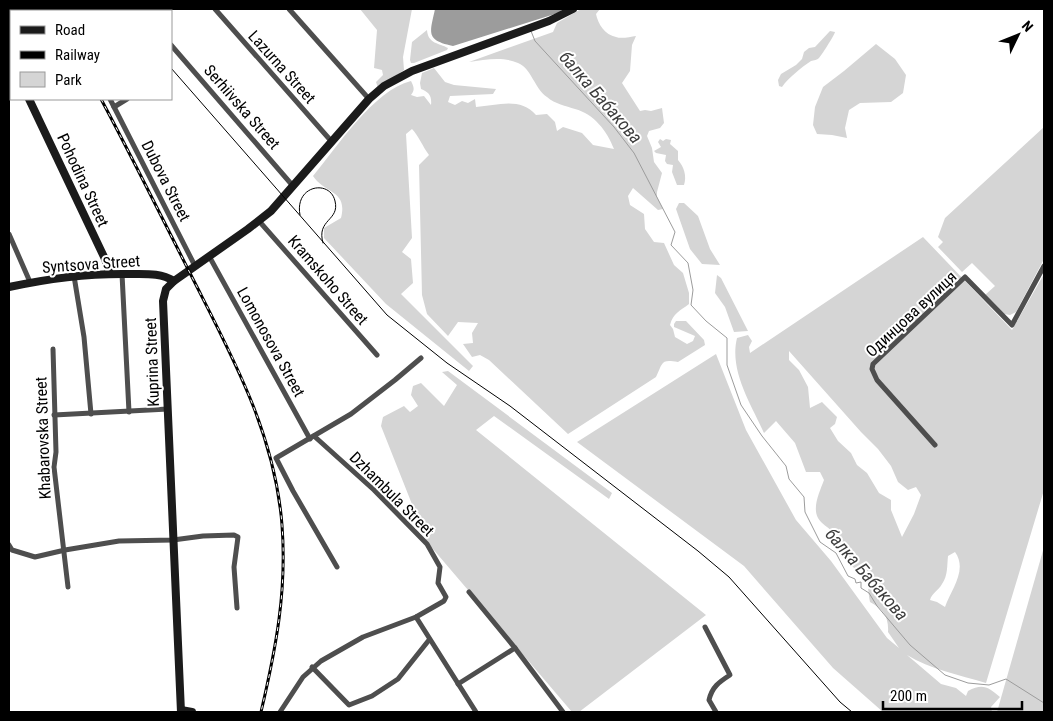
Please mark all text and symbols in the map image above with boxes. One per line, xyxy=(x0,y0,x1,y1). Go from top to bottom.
legend xyxy=(10,10,172,100)
north arrow xyxy=(993,10,1043,60)
text: N xyxy=(1019,18,1036,35)
text: Road xyxy=(55,21,85,39)
street label: Lazurna Street xyxy=(244,27,320,108)
text: Railway xyxy=(55,46,100,64)
water label: балка Бабакова xyxy=(555,46,647,148)
street label: Serhiivska Street xyxy=(200,61,284,153)
text: Park xyxy=(55,71,82,89)
street label: Pohodina Street xyxy=(53,130,113,230)
street label: Dubova Street xyxy=(138,137,195,225)
street label: Kramskoho Street xyxy=(284,231,372,329)
street label: Syntsova Street xyxy=(41,251,141,277)
street label: Одинцова вулиця xyxy=(862,267,960,361)
street label: Lomonosova Street xyxy=(233,284,309,400)
street label: Kuprina Street xyxy=(141,317,163,407)
street label: Khabarovska Street xyxy=(31,376,55,500)
street label: Dzhambula Street xyxy=(346,448,438,540)
water label: балка Бабакова xyxy=(821,523,913,625)
scale bar xyxy=(883,678,1022,710)
text: 200 m xyxy=(890,687,927,705)

